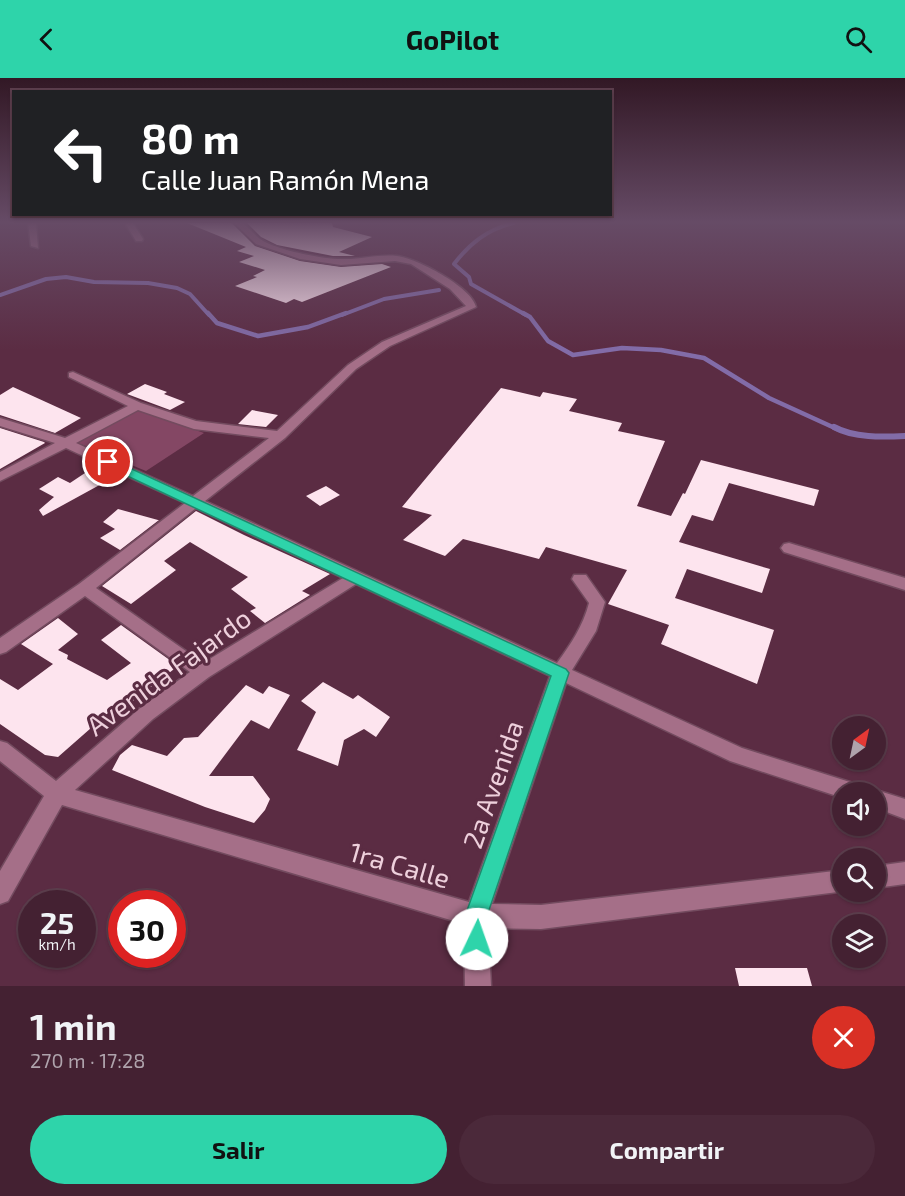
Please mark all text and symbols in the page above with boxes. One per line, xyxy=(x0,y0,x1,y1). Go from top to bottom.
icon: back xyxy=(30,23,63,56)
text: GoPilot xyxy=(406,23,499,55)
icon: search xyxy=(842,23,875,56)
text: 80 m xyxy=(141,112,240,162)
icon: left xyxy=(42,114,120,192)
text: Calle Juan Ramón Mena xyxy=(141,163,429,195)
pin xyxy=(82,436,133,487)
icon: arrive xyxy=(91,445,124,478)
street label: Avenida Fajardo xyxy=(80,601,257,742)
street label: 2a Avenida xyxy=(455,716,529,852)
north arrow xyxy=(832,716,886,770)
map controls xyxy=(832,716,886,968)
button: sound xyxy=(832,782,886,836)
street label: 1ra Calle xyxy=(346,834,454,894)
button: search xyxy=(832,848,886,902)
speed limit sign: 30 xyxy=(108,890,186,968)
text: 25 xyxy=(40,904,74,940)
position arrow xyxy=(445,907,509,971)
button: layers xyxy=(832,914,886,968)
text: km/h xyxy=(38,935,76,953)
text: 1 min xyxy=(30,1004,117,1047)
button: close xyxy=(812,1006,875,1069)
text: 270 m · 17:28 xyxy=(30,1048,145,1072)
button: Salir xyxy=(30,1115,447,1184)
button: Compartir xyxy=(459,1115,875,1184)

